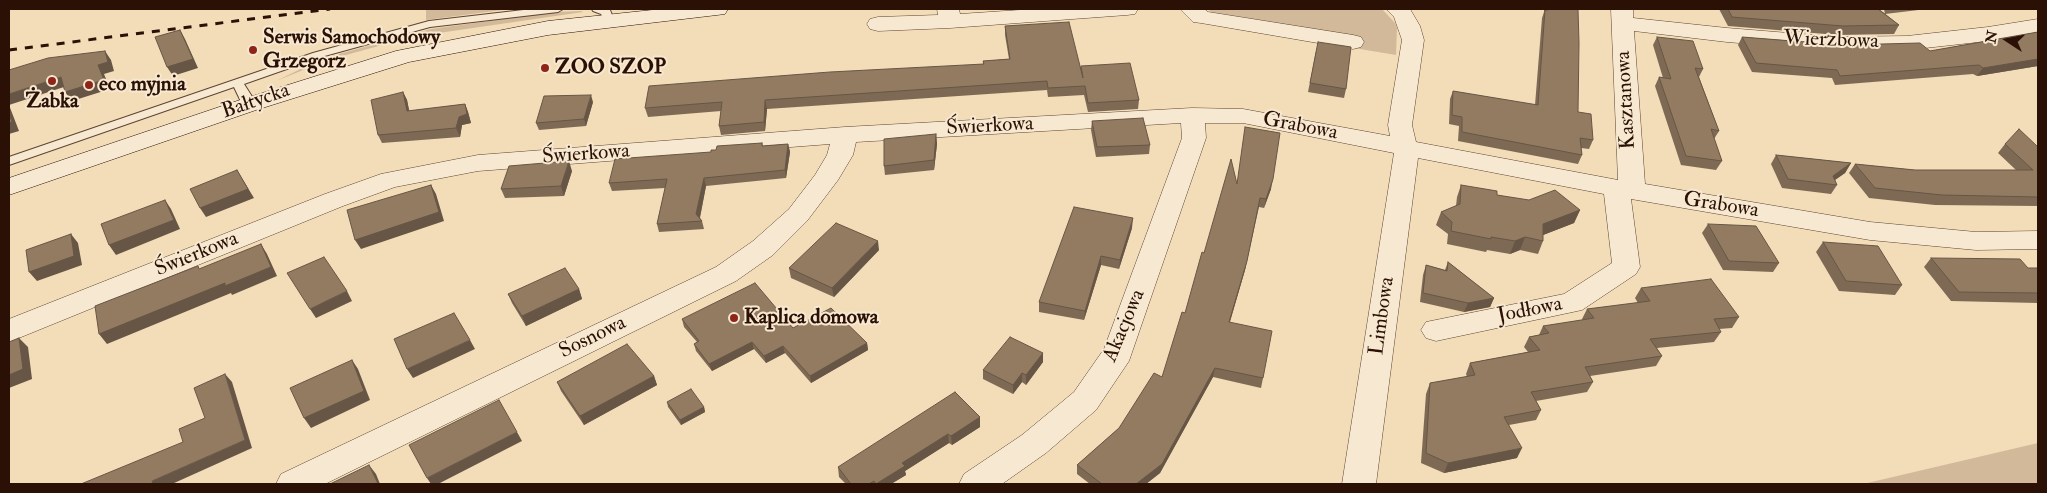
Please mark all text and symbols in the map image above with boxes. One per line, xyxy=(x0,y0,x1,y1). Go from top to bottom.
north arrow xyxy=(1982,15,2032,65)
place label: Serwis Samochodowy Grzegorz xyxy=(263,25,440,75)
street label: Wierzbowa xyxy=(1783,27,1879,55)
text: N xyxy=(1982,29,2001,45)
marker: Serwis Samochodowy Grzegorz xyxy=(247,44,259,56)
street label: Kasztanowa xyxy=(1612,50,1642,150)
place label: ZOO SZOP xyxy=(555,55,666,81)
marker: ZOO SZOP xyxy=(539,62,551,74)
place label: eco myjnia xyxy=(99,72,186,98)
marker: Żabka xyxy=(46,75,58,87)
marker: eco myjnia xyxy=(83,79,95,91)
street label: Bałtycka xyxy=(219,79,293,125)
place label: Żabka xyxy=(25,89,79,115)
street label: Grabowa xyxy=(1260,107,1340,147)
street label: Świerkowa xyxy=(946,112,1034,142)
street label: Świerkowa xyxy=(541,139,631,171)
street label: Grabowa xyxy=(1682,188,1760,224)
street label: Świerkowa xyxy=(152,227,242,283)
street label: Limbowa xyxy=(1365,275,1401,357)
street label: Akacjowa xyxy=(1098,286,1152,366)
street label: Jodłowa xyxy=(1496,292,1564,330)
place label: Kaplica domowa xyxy=(744,305,878,331)
street label: Sosnowa xyxy=(555,311,631,365)
marker: Kaplica domowa xyxy=(728,312,740,324)

